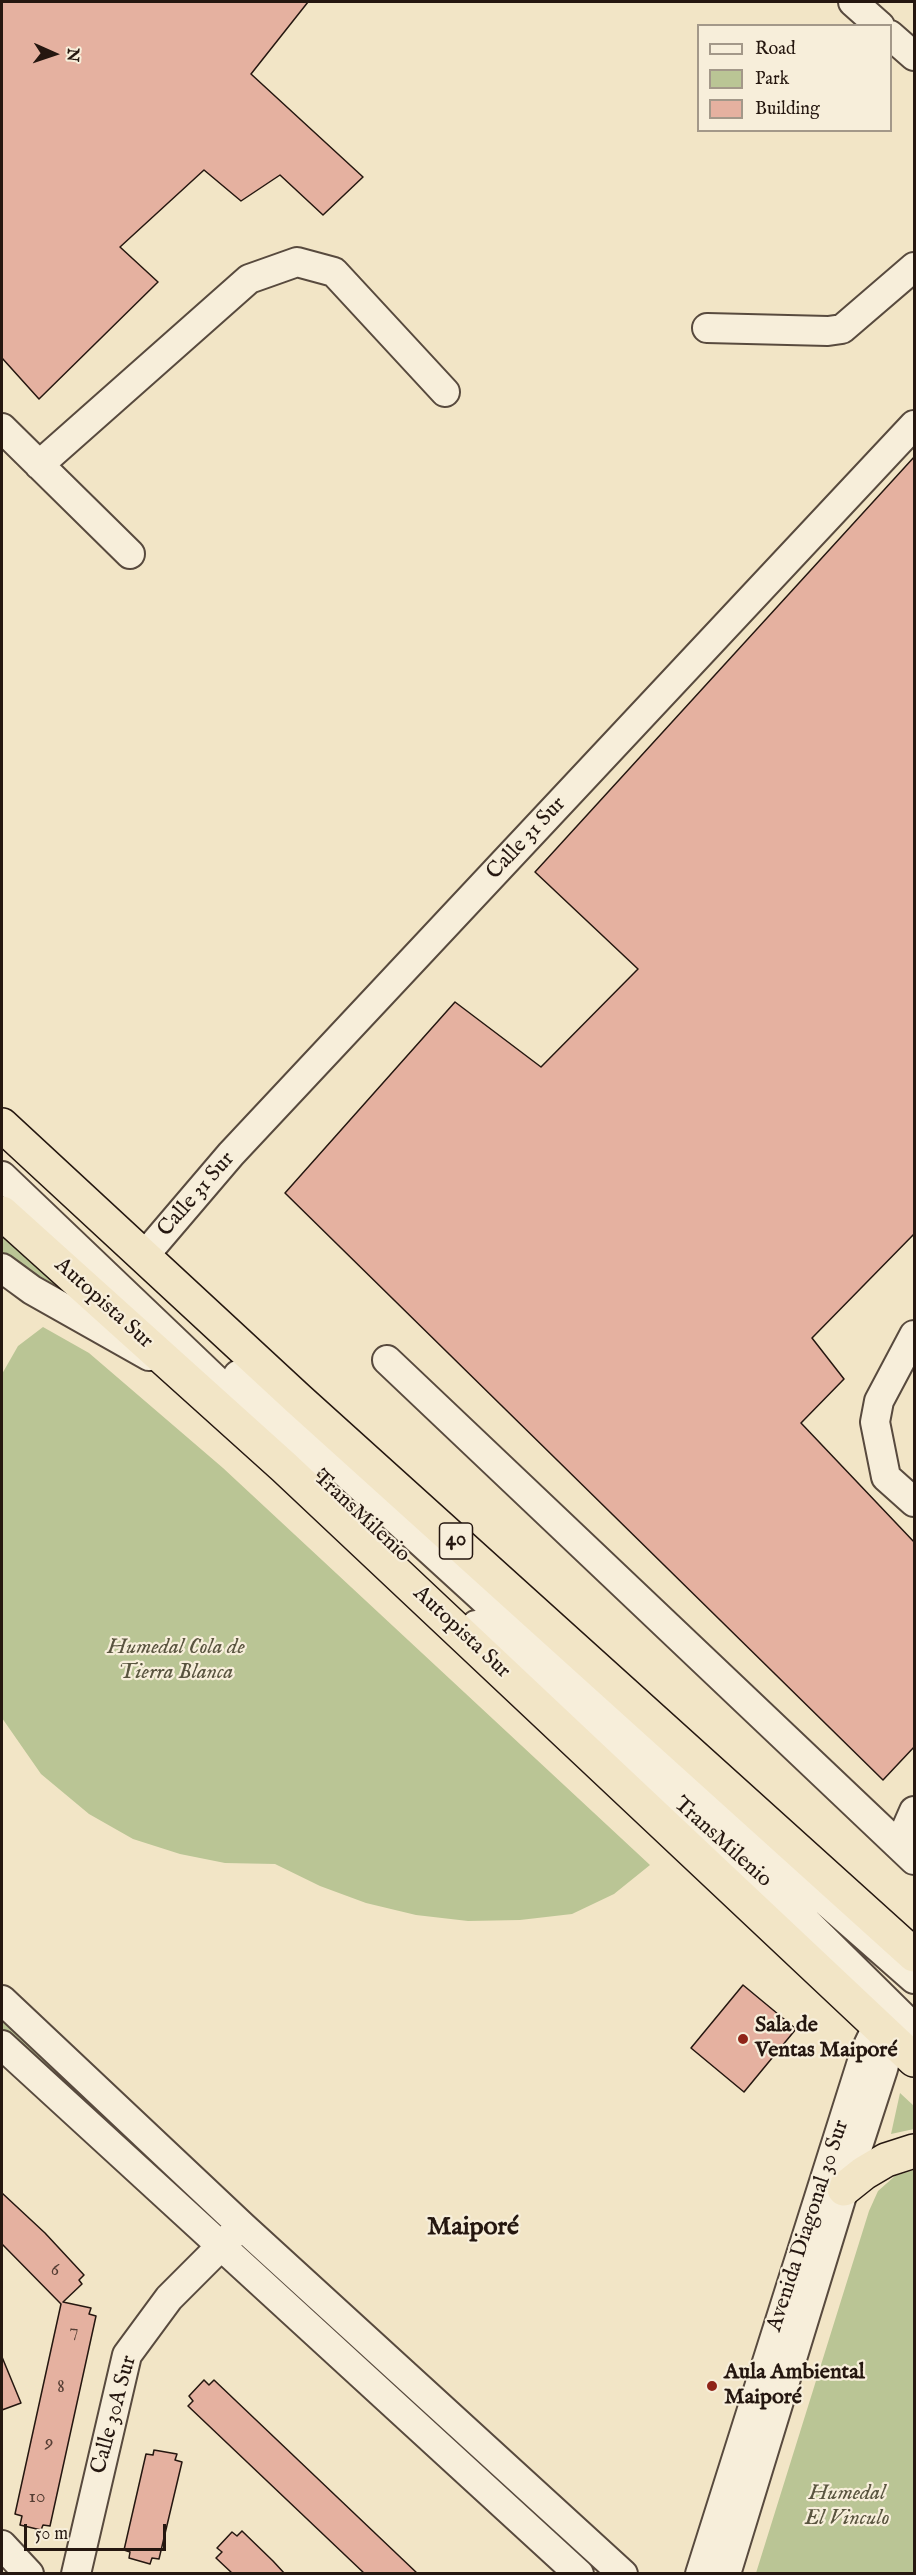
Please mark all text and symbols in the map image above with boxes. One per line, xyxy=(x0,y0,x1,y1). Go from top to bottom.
north arrow xyxy=(24,24,84,84)
legend xyxy=(697,24,892,132)
text: Road xyxy=(755,38,796,61)
text: N xyxy=(62,48,82,62)
text: Park xyxy=(755,68,789,91)
text: Building xyxy=(755,98,820,121)
street label: Calle 31 Sur xyxy=(482,792,572,886)
street label: Calle 31 Sur xyxy=(153,1147,241,1243)
street label: Autopista Sur xyxy=(48,1253,158,1355)
street label: TransMilenio xyxy=(307,1465,415,1569)
road number: 40 xyxy=(440,1523,472,1559)
street label: Autopista Sur xyxy=(407,1581,515,1685)
park label: Humedal Cola de Tierra Blanca xyxy=(107,1635,245,1687)
street label: TransMilenio xyxy=(667,1792,777,1894)
place label: Sala de Ventas Maiporé xyxy=(755,2013,898,2064)
marker: Sala de Ventas Maiporé xyxy=(736,2032,750,2046)
street label: Avenida Diagonal 30 Sur xyxy=(762,2117,856,2335)
district label: Maiporé xyxy=(427,2213,519,2245)
house number: 6 xyxy=(51,2259,59,2283)
house number: 7 xyxy=(69,2320,79,2344)
street label: Calle 30A Sur xyxy=(87,2353,143,2477)
place label: Aula Ambiental Maiporé xyxy=(724,2360,865,2412)
house number: 8 xyxy=(57,2376,65,2400)
marker: Aula Ambiental Maiporé xyxy=(705,2379,719,2393)
house number: 9 xyxy=(45,2431,53,2455)
park label: Humedal El Vinculo xyxy=(804,2481,890,2532)
house number: 10 xyxy=(28,2486,46,2510)
scale bar xyxy=(27,2512,170,2550)
text: 50 m xyxy=(35,2523,68,2546)

